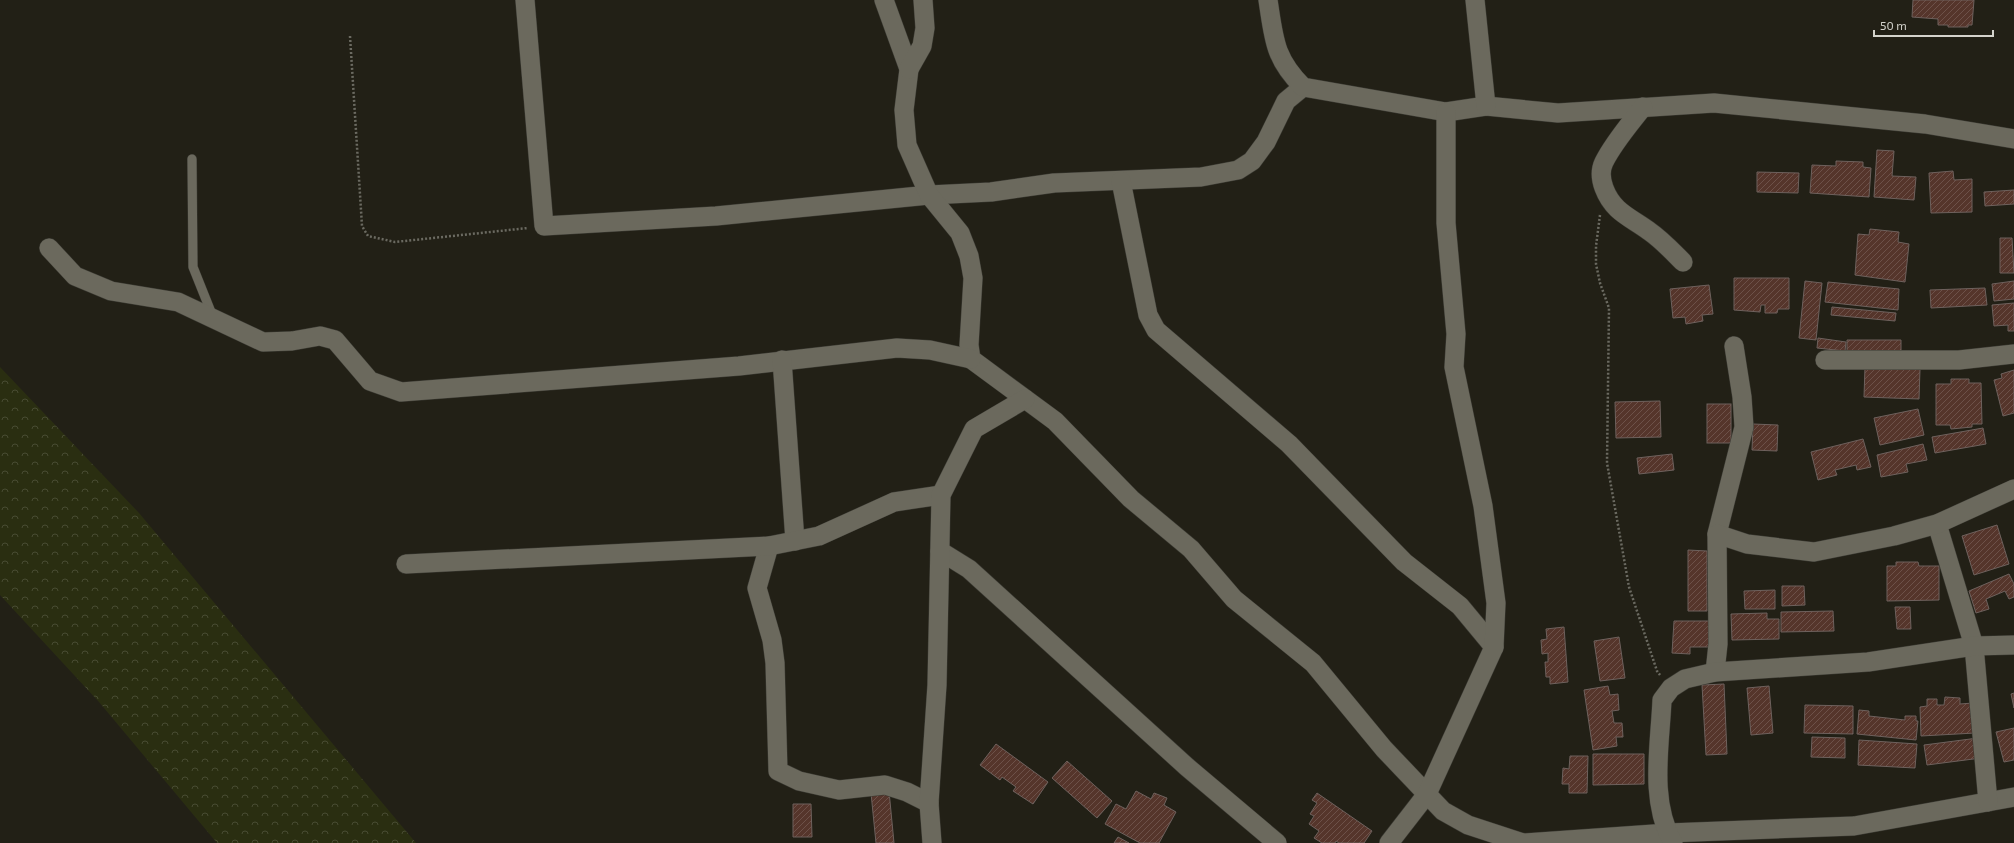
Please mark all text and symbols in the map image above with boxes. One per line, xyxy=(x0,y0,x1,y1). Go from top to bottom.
scale bar xyxy=(1874,12,1993,38)
text: 50 m xyxy=(1880,18,1907,32)

